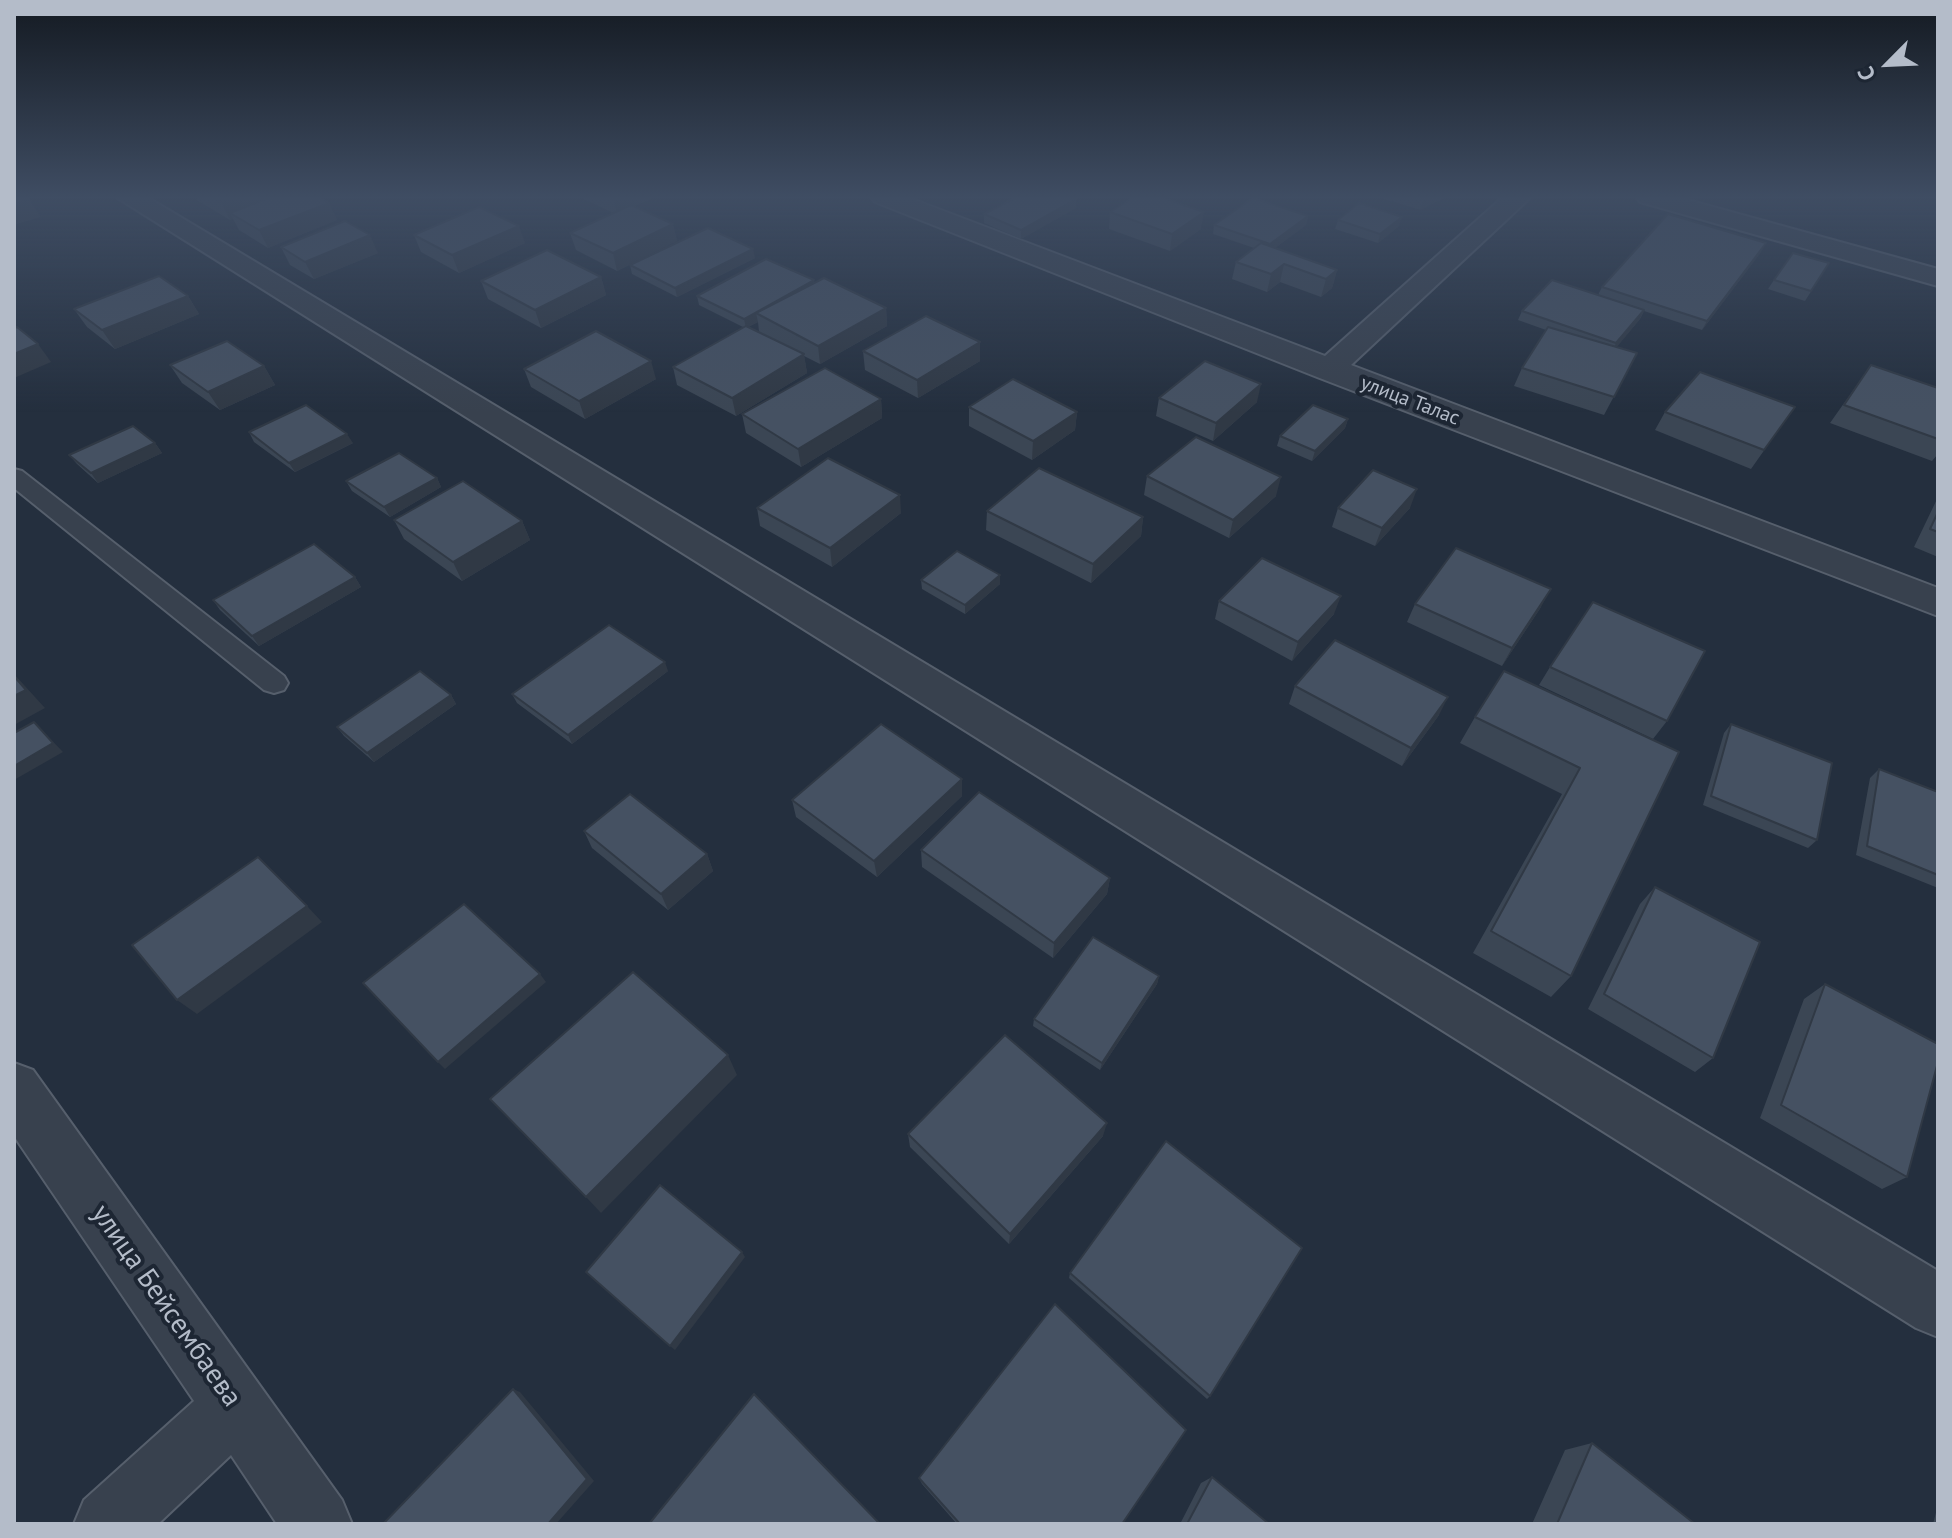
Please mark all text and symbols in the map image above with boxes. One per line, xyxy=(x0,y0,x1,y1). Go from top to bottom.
north arrow xyxy=(1848,24,1928,104)
text: С xyxy=(1851,62,1881,85)
street label: улица Талас xyxy=(1357,371,1463,431)
street label: улица Бейсембаева xyxy=(84,1199,248,1413)

